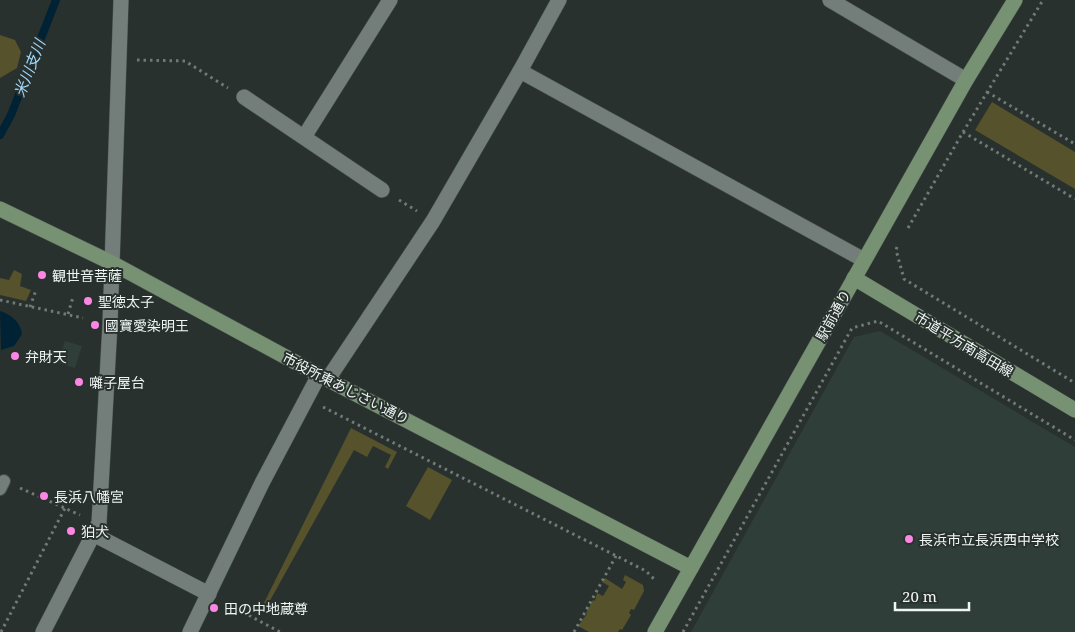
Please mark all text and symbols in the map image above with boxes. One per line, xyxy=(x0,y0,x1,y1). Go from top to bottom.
water label: 米川支川 xyxy=(9,35,50,100)
place label: 観世音菩薩 xyxy=(52,266,122,285)
marker: 観世音菩薩 xyxy=(36,269,48,281)
street label: 駅前通り xyxy=(811,286,855,344)
place label: 聖徳太子 xyxy=(98,292,154,311)
marker: 聖徳太子 xyxy=(82,295,94,307)
street label: 市道平方南高田線 xyxy=(911,307,1017,381)
place label: 國寶愛染明王 xyxy=(105,316,189,335)
marker: 國寶愛染明王 xyxy=(89,319,101,331)
place label: 弁財天 xyxy=(25,347,67,366)
street label: 市役所東あじさい通り xyxy=(279,348,413,428)
marker: 弁財天 xyxy=(9,350,21,362)
place label: 囃子屋台 xyxy=(89,373,145,392)
marker: 囃子屋台 xyxy=(73,376,85,388)
place label: 長浜八幡宮 xyxy=(54,487,124,506)
marker: 長浜八幡宮 xyxy=(38,490,50,502)
place label: 狛犬 xyxy=(81,522,109,541)
marker: 狛犬 xyxy=(65,525,77,537)
place label: 長浜市立長浜西中学校 xyxy=(919,530,1059,549)
marker: 長浜市立長浜西中学校 xyxy=(903,533,915,545)
scale bar xyxy=(895,580,969,612)
text: 20 m xyxy=(902,586,937,606)
place label: 田の中地蔵尊 xyxy=(224,599,308,618)
marker: 田の中地蔵尊 xyxy=(208,602,220,614)

